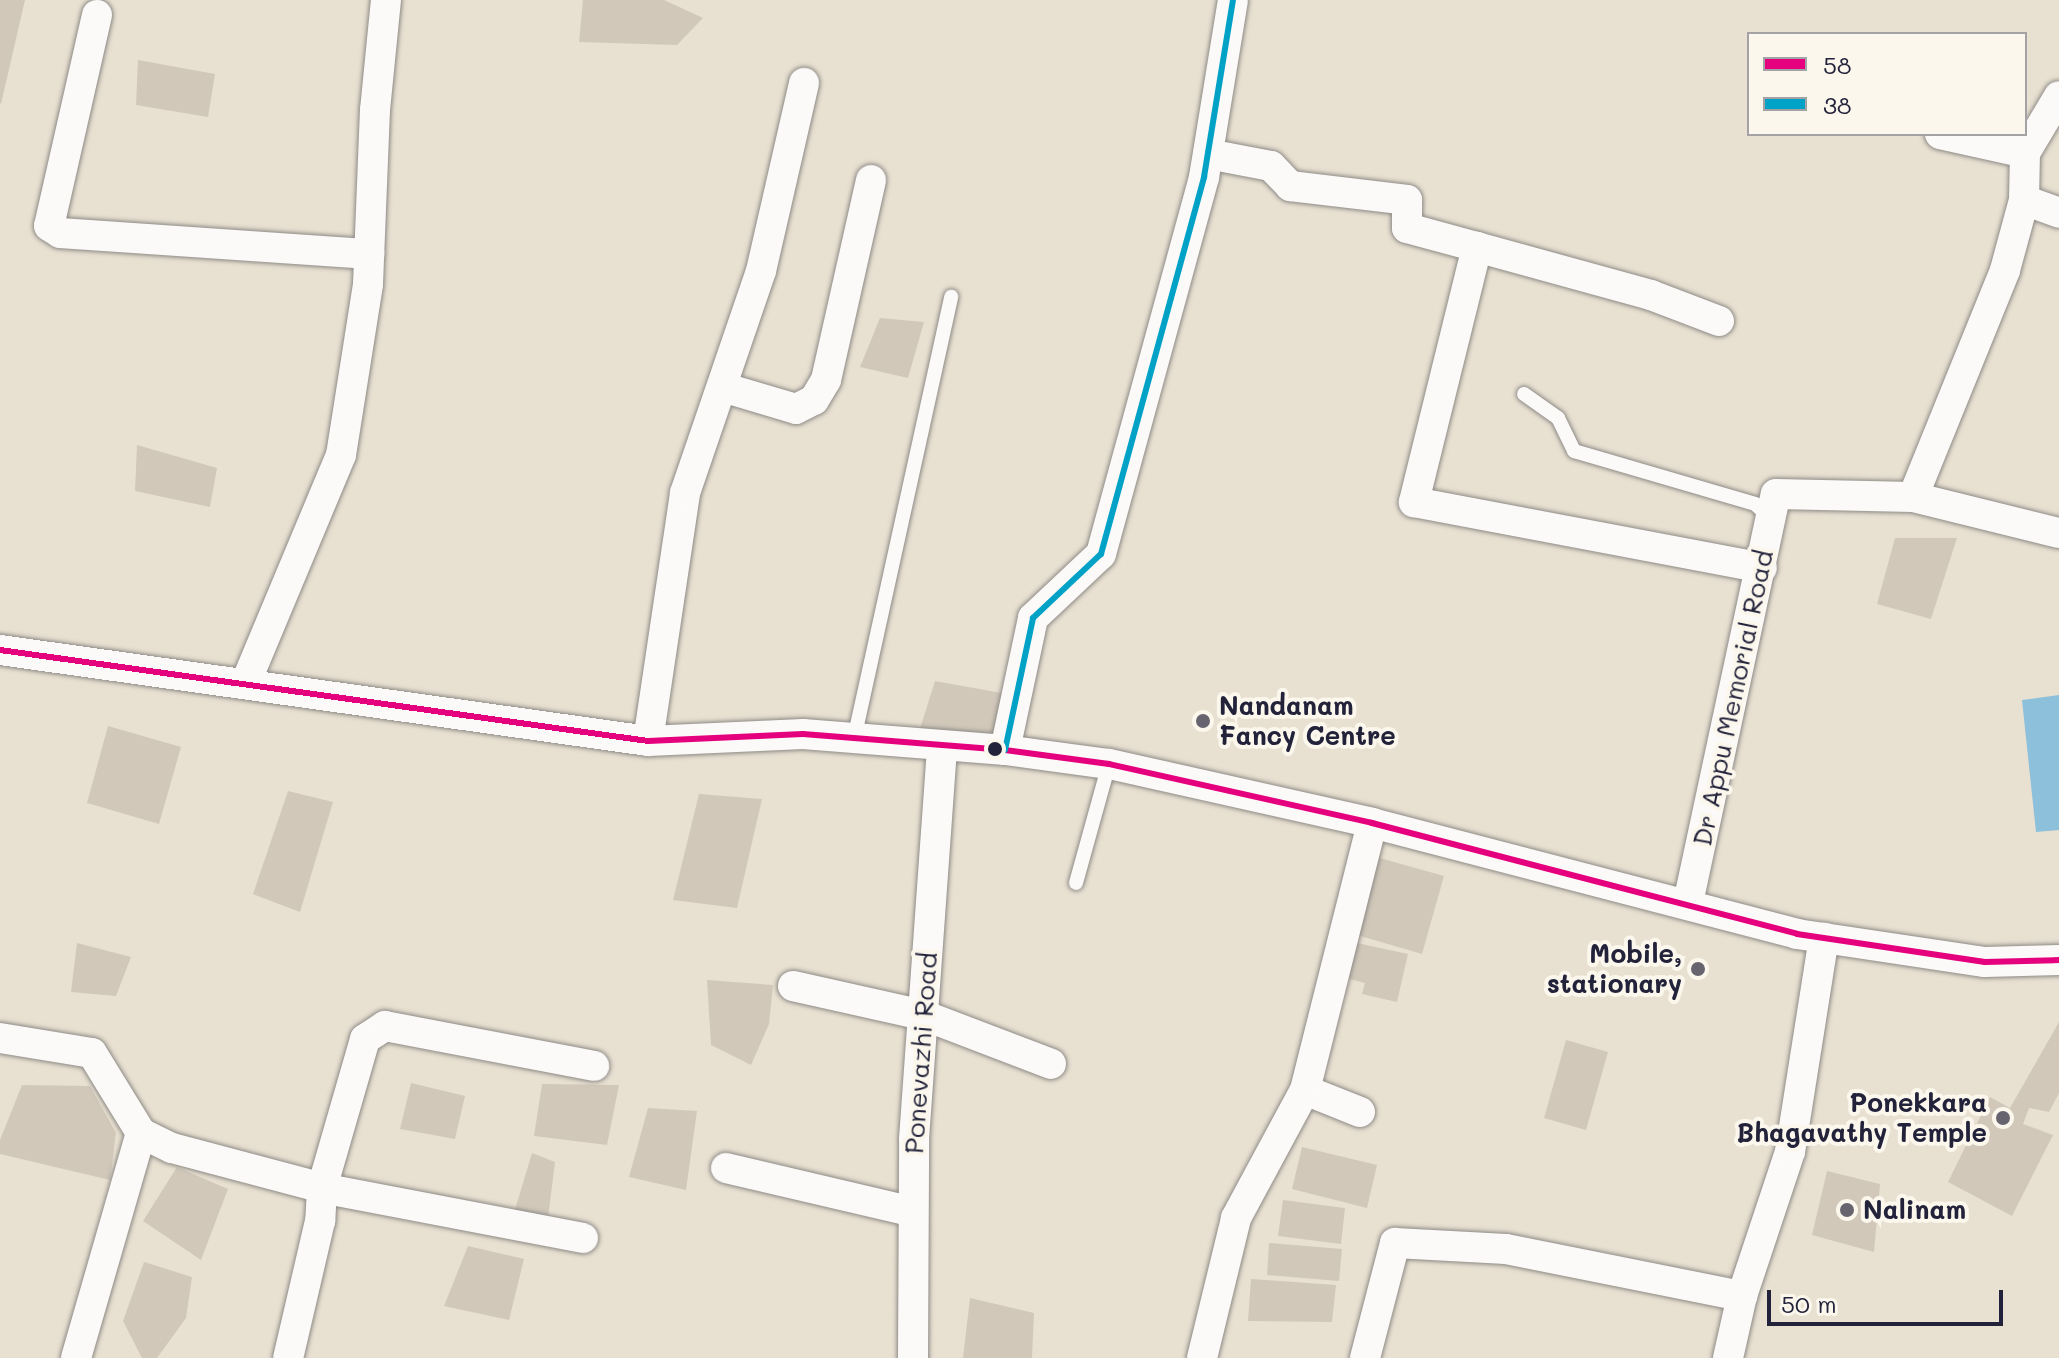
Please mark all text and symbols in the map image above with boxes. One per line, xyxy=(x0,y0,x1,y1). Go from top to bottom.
legend xyxy=(1747,32,2027,136)
text: 58 xyxy=(1823,49,1852,80)
text: 38 xyxy=(1823,89,1852,120)
street label: Dr Appu Memorial Road xyxy=(1686,547,1780,849)
place label: Nandanam Fancy Centre xyxy=(1219,690,1396,752)
marker: Nandanam Fancy Centre xyxy=(1194,712,1212,730)
unlabelled marker xyxy=(987,741,1003,757)
place label: Mobile, stationary xyxy=(1547,938,1682,1000)
street label: Ponevazhi Road xyxy=(898,951,944,1155)
marker: Mobile, stationary xyxy=(1689,960,1707,978)
place label: Ponekkara Bhagavathy Temple xyxy=(1736,1087,1987,1148)
marker: Ponekkara Bhagavathy Temple xyxy=(1994,1109,2012,1127)
place label: Nalinam xyxy=(1863,1194,1966,1226)
marker: Nalinam xyxy=(1838,1201,1856,1219)
scale bar xyxy=(1771,1274,2007,1324)
text: 50 m xyxy=(1781,1288,1837,1319)

